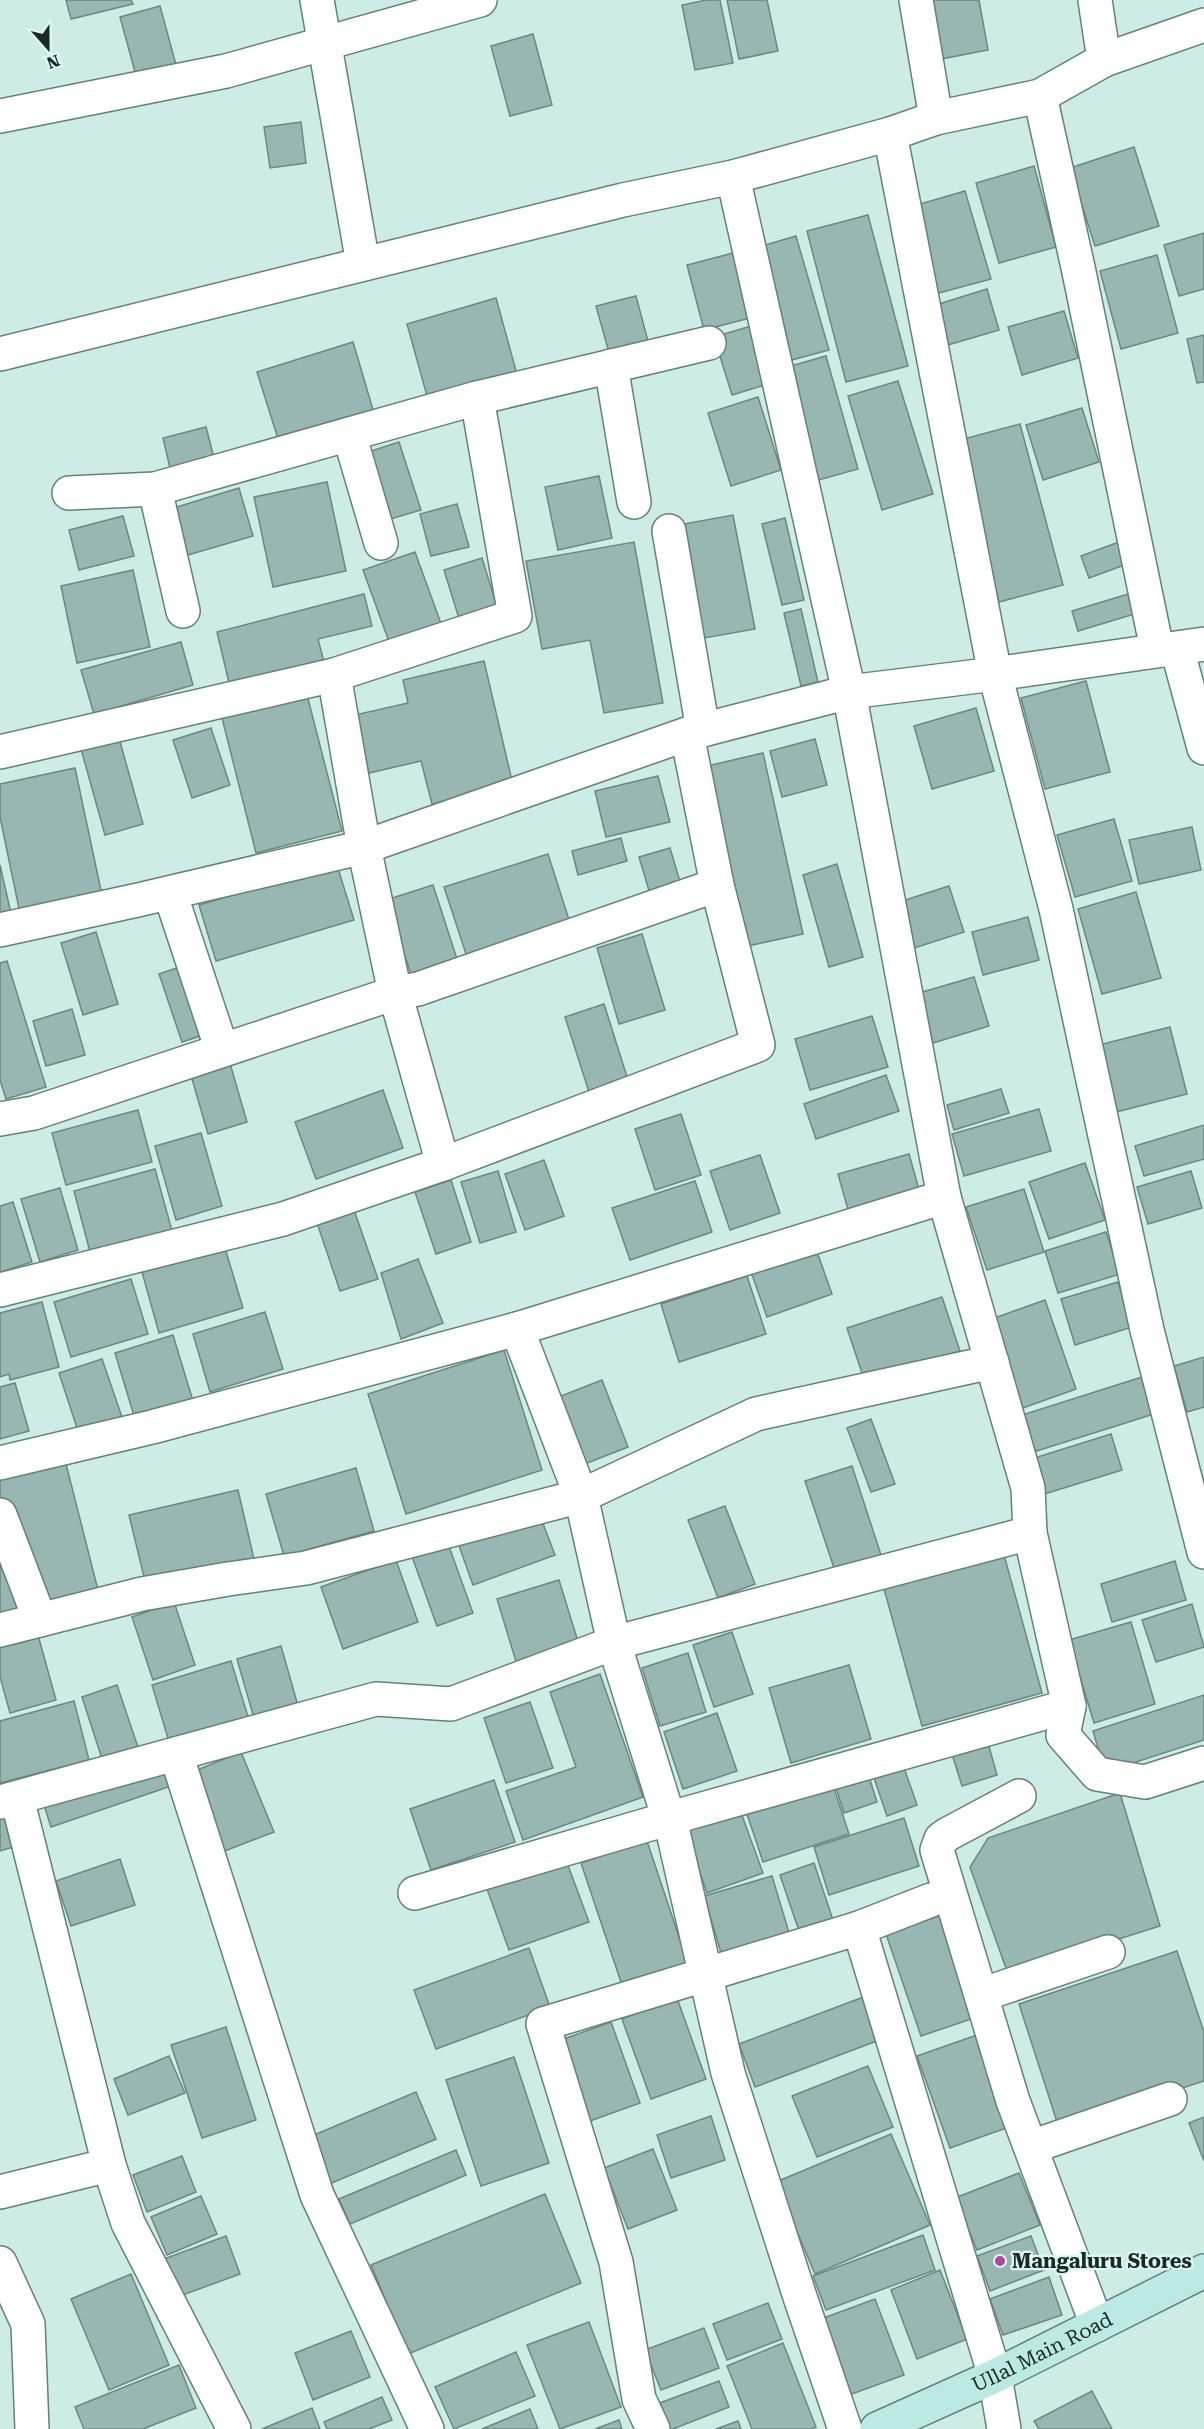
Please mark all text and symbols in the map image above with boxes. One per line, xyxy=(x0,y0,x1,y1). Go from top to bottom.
north arrow xyxy=(18,18,78,78)
text: N xyxy=(44,50,62,73)
place label: Mangaluru Stores xyxy=(1012,2249,1192,2273)
marker: Mangaluru Stores xyxy=(993,2254,1007,2268)
street label: Ullal Main Road xyxy=(968,2307,1116,2397)

